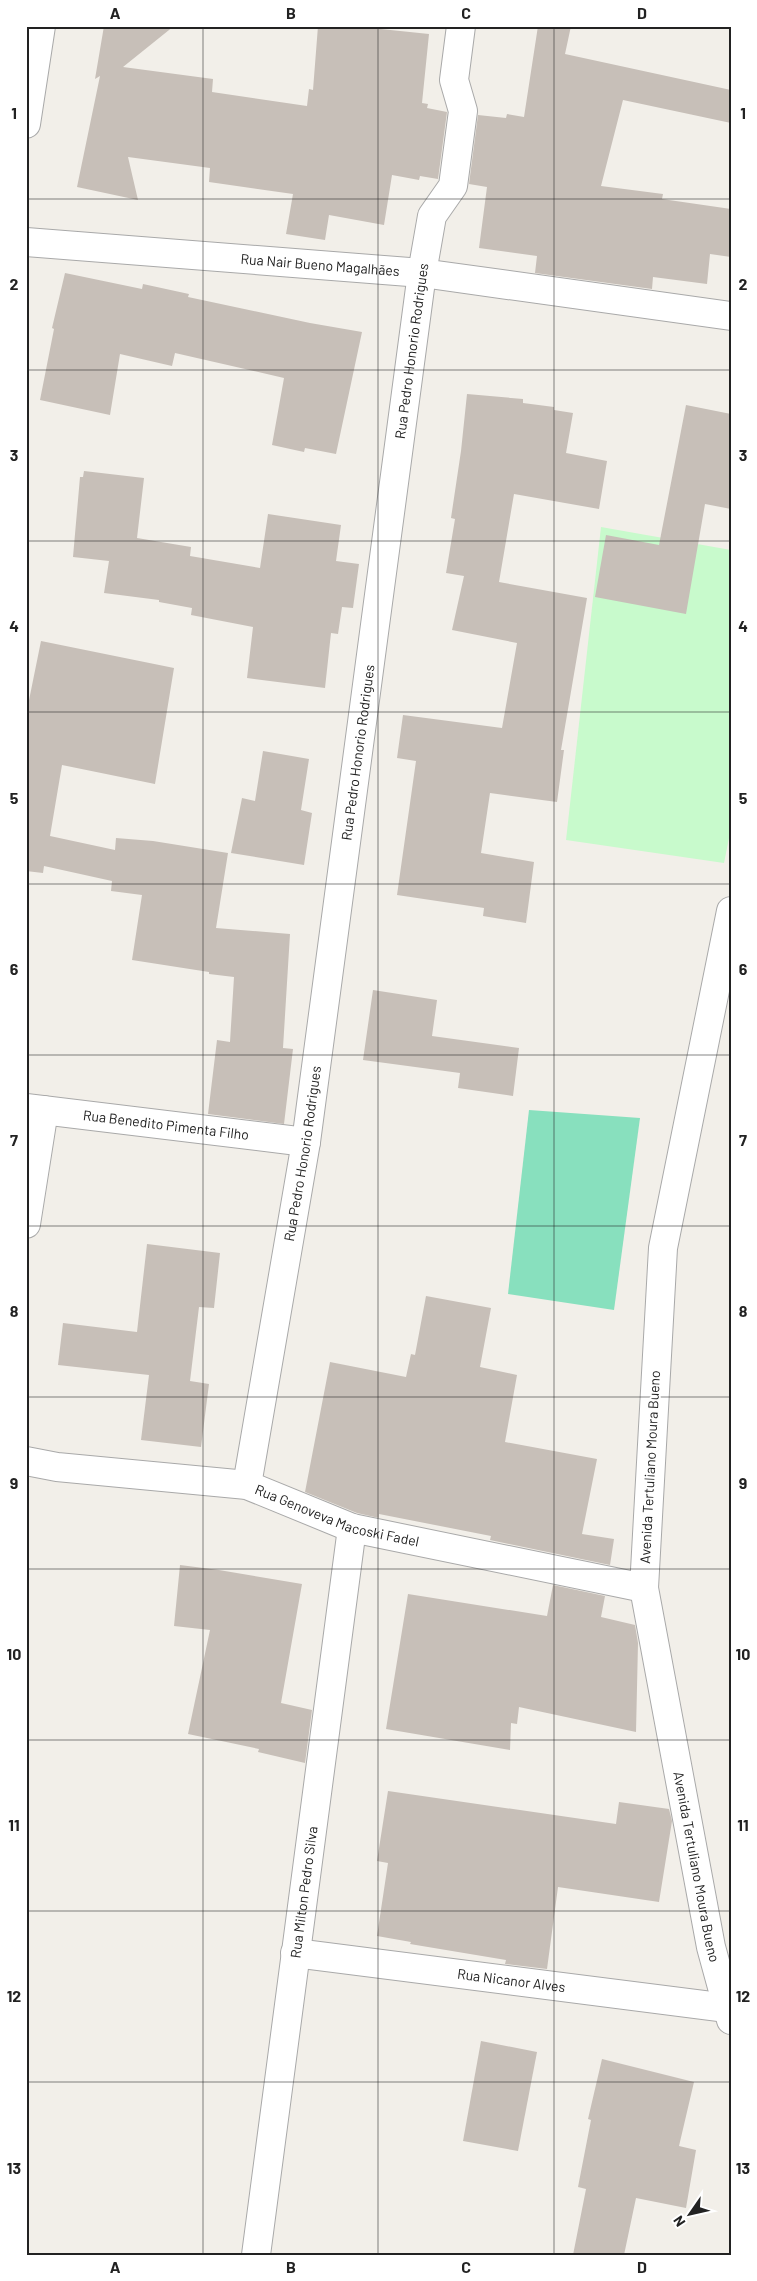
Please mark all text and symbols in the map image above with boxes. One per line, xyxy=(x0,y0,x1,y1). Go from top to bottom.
text: A xyxy=(110,3,121,22)
text: B xyxy=(286,3,296,22)
text: C xyxy=(461,3,471,22)
text: D xyxy=(637,3,647,22)
text: 1 xyxy=(11,103,17,122)
text: 1 xyxy=(740,103,746,122)
street label: Rua Nair Bueno Magalhães xyxy=(240,250,401,279)
street label: Rua Pedro Honorio Rodrigues xyxy=(391,261,432,440)
text: 2 xyxy=(10,274,19,293)
text: 2 xyxy=(739,274,748,293)
text: 3 xyxy=(10,445,18,464)
text: 3 xyxy=(739,445,747,464)
text: 4 xyxy=(9,616,19,635)
text: 4 xyxy=(738,616,748,635)
street label: Rua Pedro Honorio Rodrigues xyxy=(337,663,378,841)
text: 5 xyxy=(10,788,19,807)
text: 5 xyxy=(739,788,748,807)
text: 6 xyxy=(10,959,19,978)
text: 6 xyxy=(739,959,748,978)
street label: Rua Pedro Honorio Rodrigues xyxy=(280,1065,324,1243)
street label: Rua Benedito Pimenta Filho xyxy=(82,1106,250,1143)
text: 7 xyxy=(10,1130,18,1149)
text: 7 xyxy=(739,1130,747,1149)
text: 8 xyxy=(10,1301,19,1320)
text: 8 xyxy=(739,1301,748,1320)
street label: Avenida Tertuliano Moura Bueno xyxy=(636,1370,663,1564)
text: 9 xyxy=(10,1473,18,1492)
text: 9 xyxy=(739,1473,747,1492)
street label: Rua Genoveva Macoski Fadel xyxy=(253,1480,421,1550)
text: 10 xyxy=(7,1644,21,1663)
text: 10 xyxy=(736,1644,750,1663)
street label: Avenida Tertuliano Moura Bueno xyxy=(670,1770,724,1964)
text: 11 xyxy=(8,1815,20,1834)
text: 11 xyxy=(737,1815,749,1834)
street label: Rua Milton Pedro Silva xyxy=(286,1825,321,1959)
street label: Rua Nicanor Alves xyxy=(456,1965,567,1995)
text: 12 xyxy=(7,1986,21,2005)
text: 12 xyxy=(736,1986,750,2005)
text: 13 xyxy=(7,2158,21,2177)
text: 13 xyxy=(736,2158,750,2177)
north arrow xyxy=(664,2188,714,2238)
text: N xyxy=(669,2213,688,2230)
text: A xyxy=(110,2257,121,2276)
text: B xyxy=(286,2257,296,2276)
text: C xyxy=(461,2257,471,2276)
text: D xyxy=(637,2257,647,2276)

